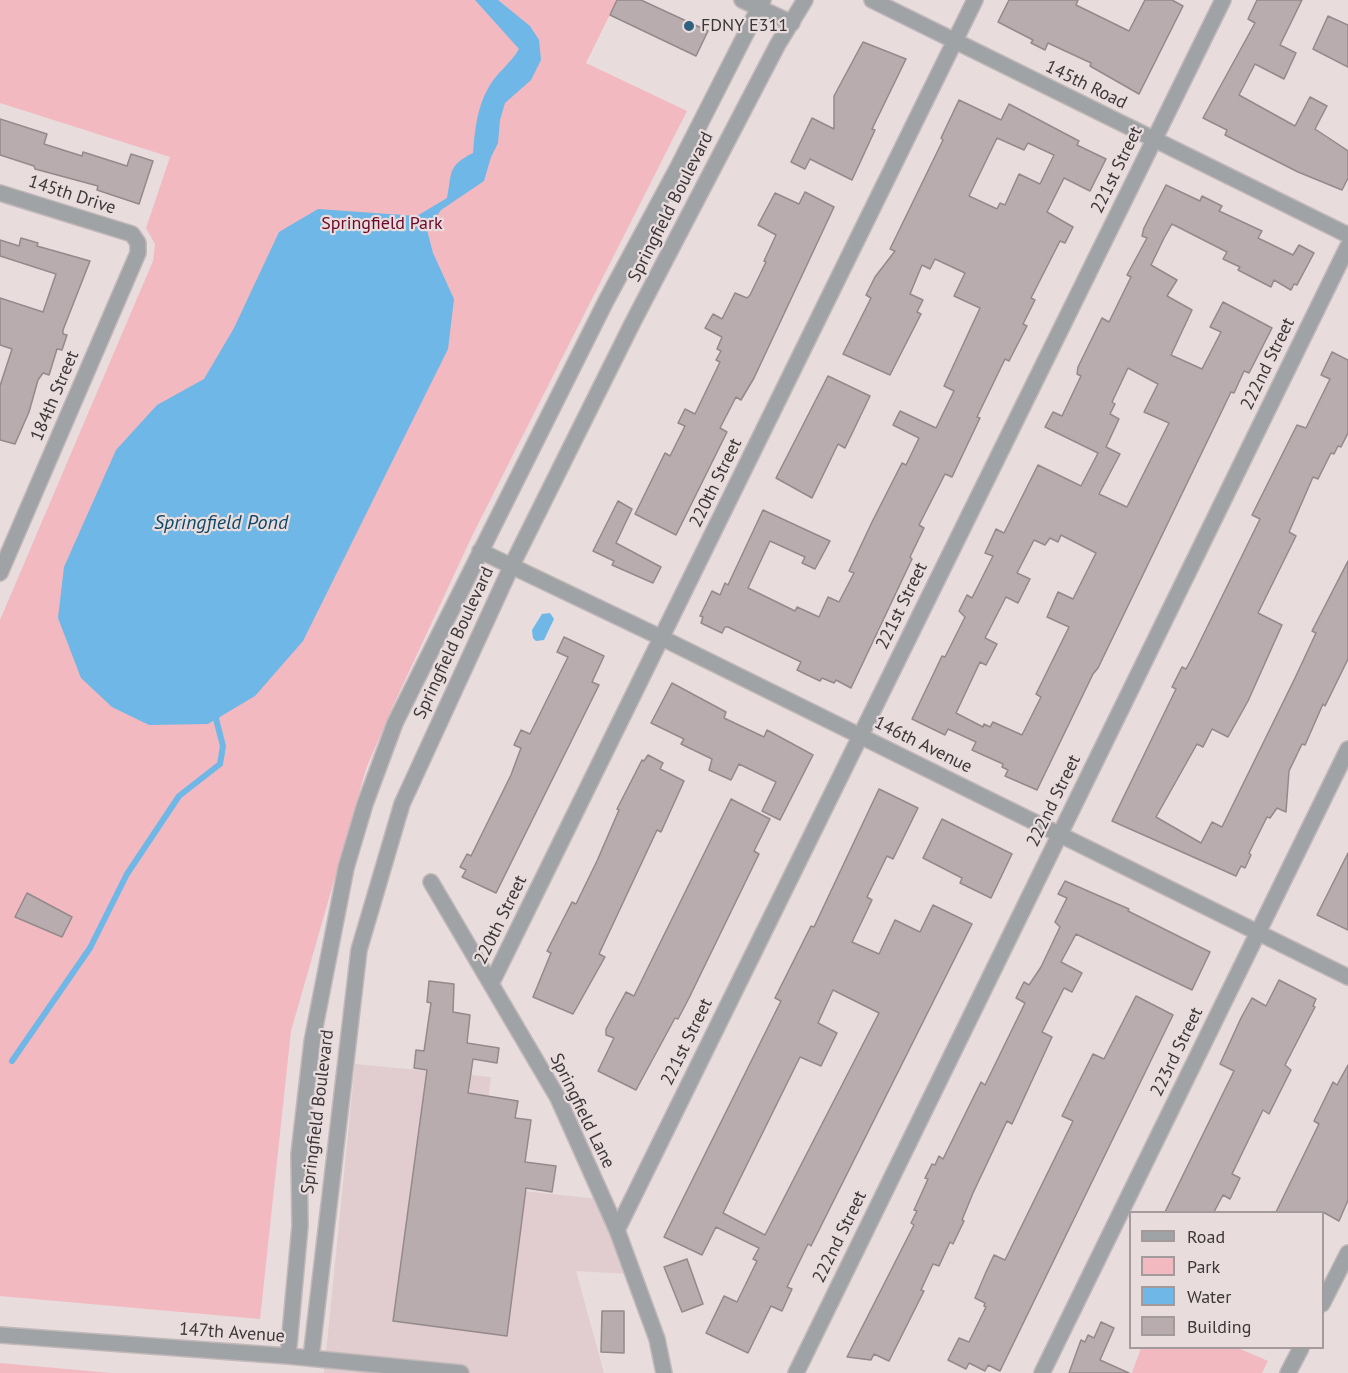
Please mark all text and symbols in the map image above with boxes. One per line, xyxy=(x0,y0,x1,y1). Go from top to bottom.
place label: FDNY E311 xyxy=(701,15,788,37)
marker: FDNY E311 xyxy=(682,19,696,33)
street label: 145th Road xyxy=(1042,56,1130,114)
street label: 221st Street xyxy=(1087,123,1147,217)
street label: Springfield Boulevard xyxy=(624,128,718,286)
street label: 145th Drive xyxy=(26,171,118,219)
park label: Springfield Park xyxy=(321,213,443,235)
street label: 222nd Street xyxy=(1236,314,1300,414)
street label: 184th Street xyxy=(26,348,84,444)
street label: 220th Street xyxy=(685,435,747,531)
water label: Springfield Pond xyxy=(154,511,288,535)
street label: 221st Street xyxy=(872,559,932,653)
street label: Springfield Boulevard xyxy=(409,563,499,723)
street label: 146th Avenue xyxy=(870,712,976,778)
street label: 222nd Street xyxy=(1022,751,1086,851)
street label: 220th Street xyxy=(470,872,532,968)
street label: 221st Street xyxy=(657,995,717,1089)
street label: 223rd Street xyxy=(1146,1004,1208,1100)
street label: Springfield Boulevard xyxy=(297,1028,339,1196)
street label: Springfield Lane xyxy=(545,1050,619,1172)
street label: 222nd Street xyxy=(808,1187,872,1287)
legend xyxy=(1129,1211,1324,1349)
text: Road xyxy=(1187,1225,1225,1248)
text: Park xyxy=(1187,1255,1220,1278)
text: Water xyxy=(1187,1285,1231,1308)
text: Building xyxy=(1187,1315,1251,1338)
street label: 147th Avenue xyxy=(178,1319,286,1347)

